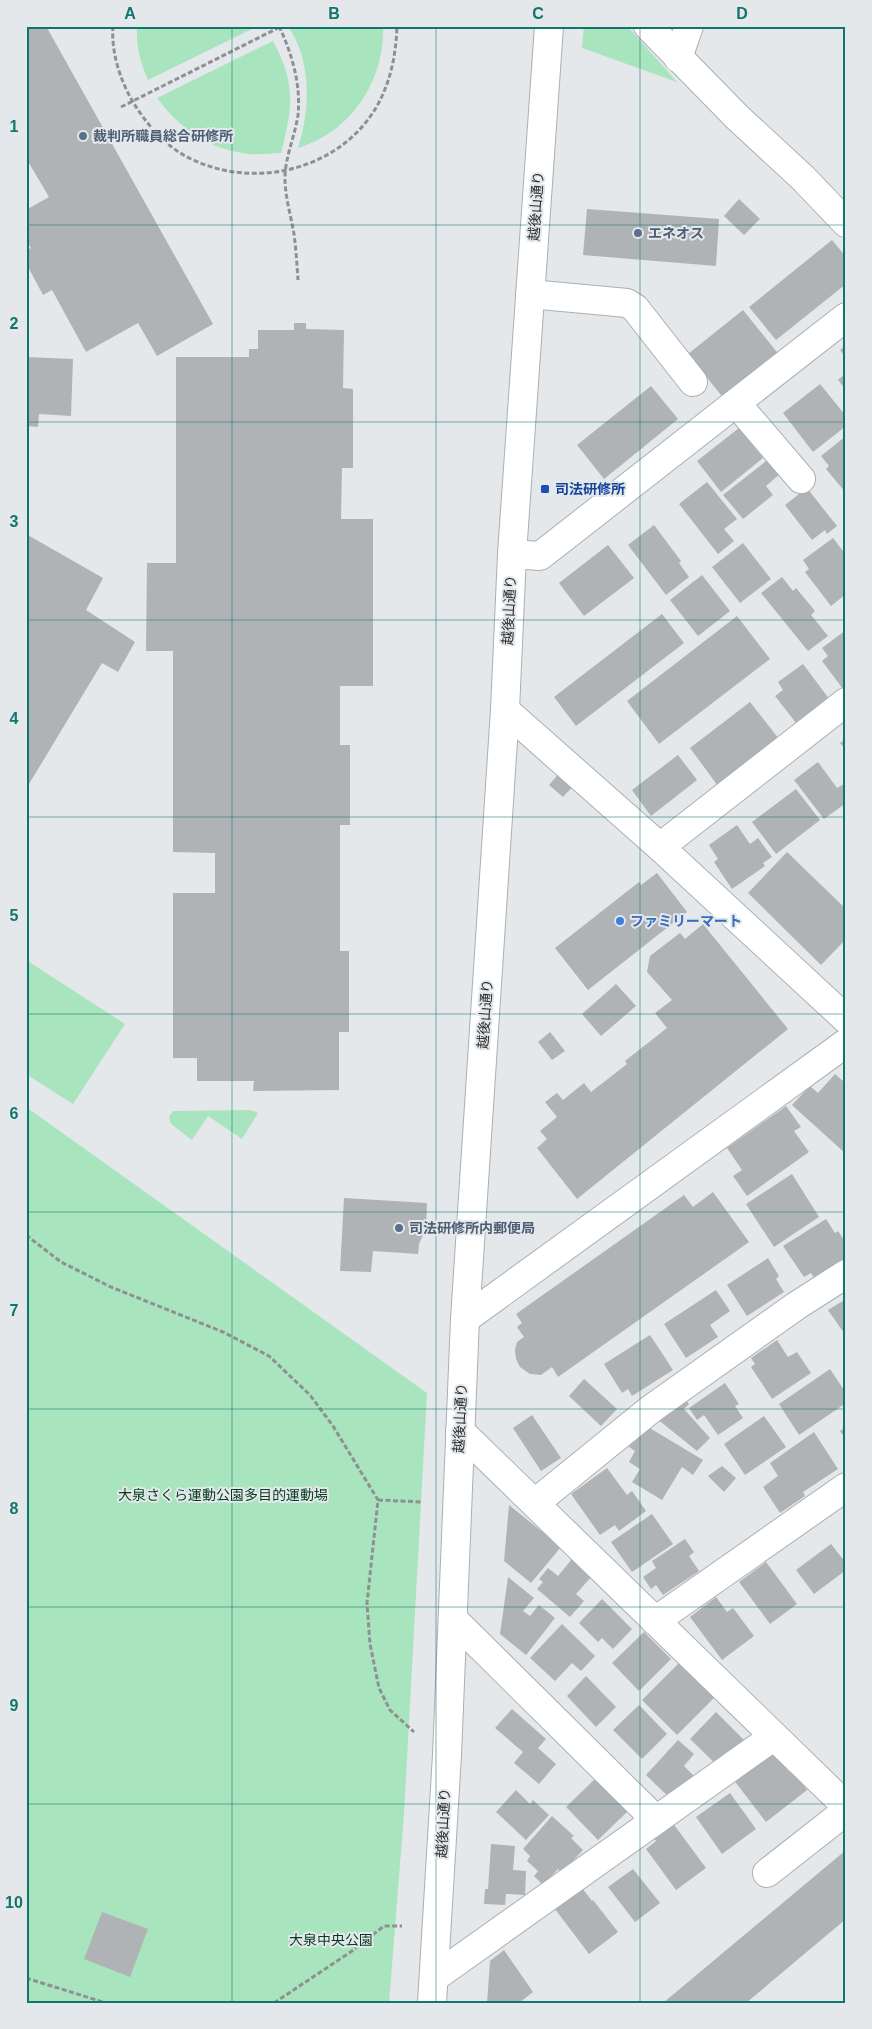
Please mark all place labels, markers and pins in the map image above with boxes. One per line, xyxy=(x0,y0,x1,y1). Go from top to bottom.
place label: 裁判所職員総合研修所 xyxy=(93,128,233,144)
marker: 裁判所職員総合研修所 xyxy=(77,130,89,142)
place label: エネオス xyxy=(648,225,704,241)
marker: エネオス xyxy=(632,227,644,239)
place label: 司法研修所 xyxy=(555,481,625,497)
marker: 司法研修所 xyxy=(539,483,551,495)
place label: ファミリーマート xyxy=(630,913,742,929)
marker: ファミリーマート xyxy=(614,915,626,927)
place label: 司法研修所内郵便局 xyxy=(409,1220,535,1236)
marker: 司法研修所内郵便局 xyxy=(393,1222,405,1234)

